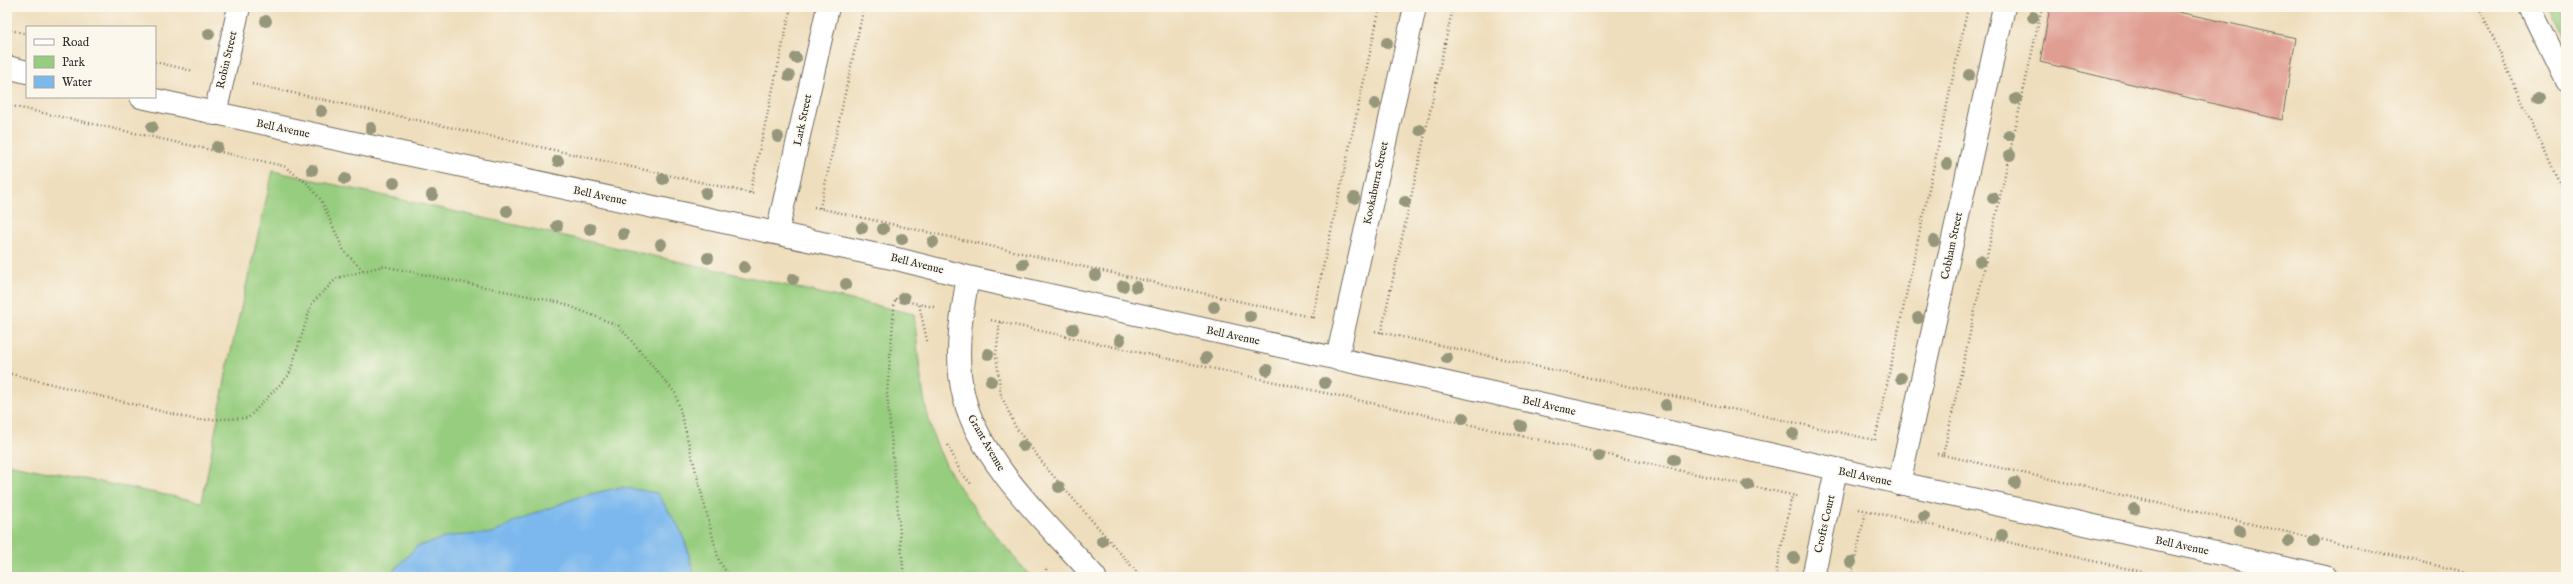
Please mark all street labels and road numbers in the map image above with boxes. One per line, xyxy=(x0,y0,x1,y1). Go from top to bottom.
street label: Robin Street xyxy=(214,30,240,90)
street label: Lark Street xyxy=(791,93,815,147)
street label: Bell Avenue xyxy=(255,117,311,141)
street label: Kookaburra Street xyxy=(1360,140,1392,226)
street label: Bell Avenue xyxy=(572,184,628,208)
street label: Cobham Street xyxy=(1938,211,1966,281)
street label: Bell Avenue xyxy=(889,251,945,277)
street label: Bell Avenue xyxy=(1205,324,1261,348)
street label: Bell Avenue xyxy=(1521,393,1577,419)
street label: Grant Avenue xyxy=(964,412,1008,474)
street label: Bell Avenue xyxy=(1837,465,1893,489)
street label: Crofts Court xyxy=(1812,493,1839,554)
street label: Bell Avenue xyxy=(2154,534,2210,558)

